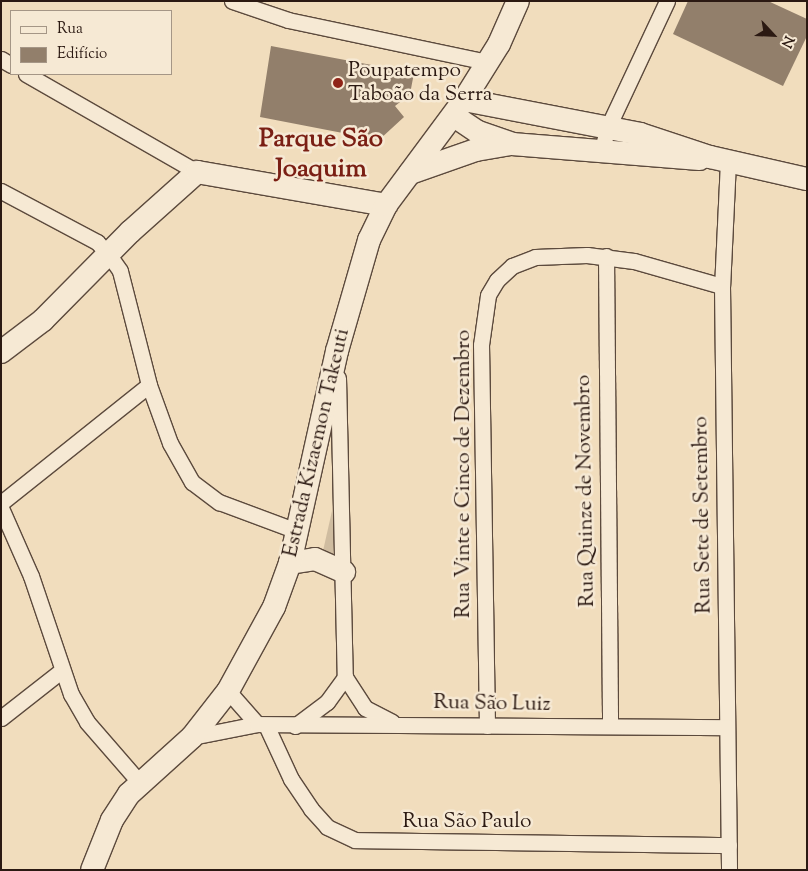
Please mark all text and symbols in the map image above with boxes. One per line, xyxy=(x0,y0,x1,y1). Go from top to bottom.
legend xyxy=(10,10,172,75)
north arrow xyxy=(748,10,798,60)
text: Rua xyxy=(57,19,83,40)
text: N xyxy=(775,32,798,51)
text: Edifício xyxy=(57,44,107,65)
place label: Poupatempo Taboão da Serra xyxy=(348,58,492,108)
marker: Poupatempo Taboão da Serra xyxy=(332,77,344,89)
district label: Parque São Joaquim xyxy=(259,124,383,186)
street label: Estrada Kizaemon Takeuti xyxy=(278,326,356,560)
street label: Rua Vinte e Cinco de Dezembro xyxy=(451,330,477,618)
street label: Rua Quinze de Novembro xyxy=(571,375,601,607)
street label: Rua Sete de Setembro xyxy=(689,416,717,614)
street label: Rua São Luiz xyxy=(433,690,551,718)
street label: Rua São Paulo xyxy=(403,809,531,835)

